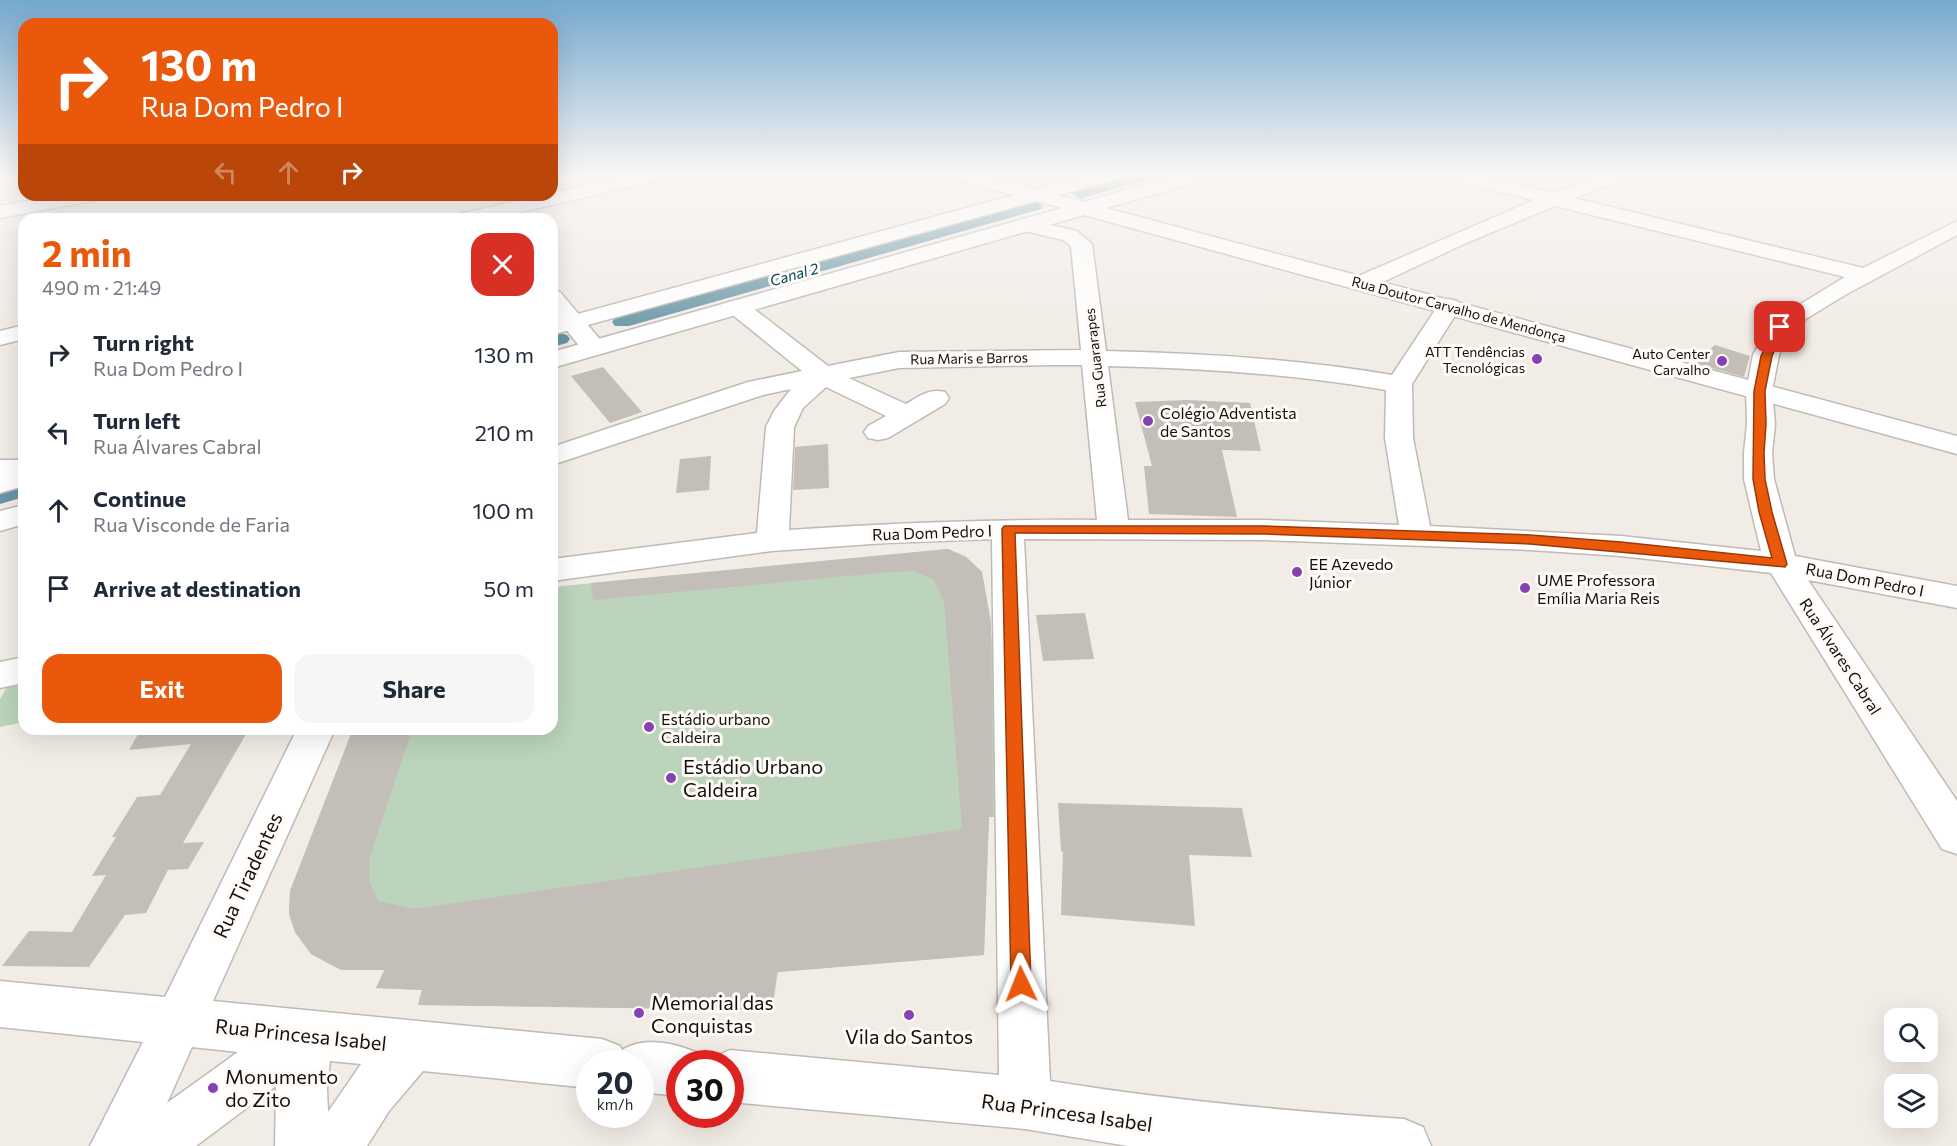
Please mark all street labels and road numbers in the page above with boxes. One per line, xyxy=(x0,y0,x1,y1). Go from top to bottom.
street label: Rua Doutor Carvalho de Mendonça xyxy=(1350,272,1568,346)
street label: Rua Guararapes xyxy=(1080,307,1110,409)
street label: Rua Maris e Barros xyxy=(910,348,1028,368)
street label: Rua Dom Pedro I xyxy=(872,520,992,544)
street label: Rua Dom Pedro I xyxy=(1804,558,1926,600)
street label: Rua Álvares Cabral xyxy=(1796,594,1886,718)
street label: Rua Tiradentes xyxy=(207,808,287,942)
street label: Rua Princesa Isabel xyxy=(214,1013,388,1055)
street label: Rua Princesa Isabel xyxy=(980,1088,1154,1136)

